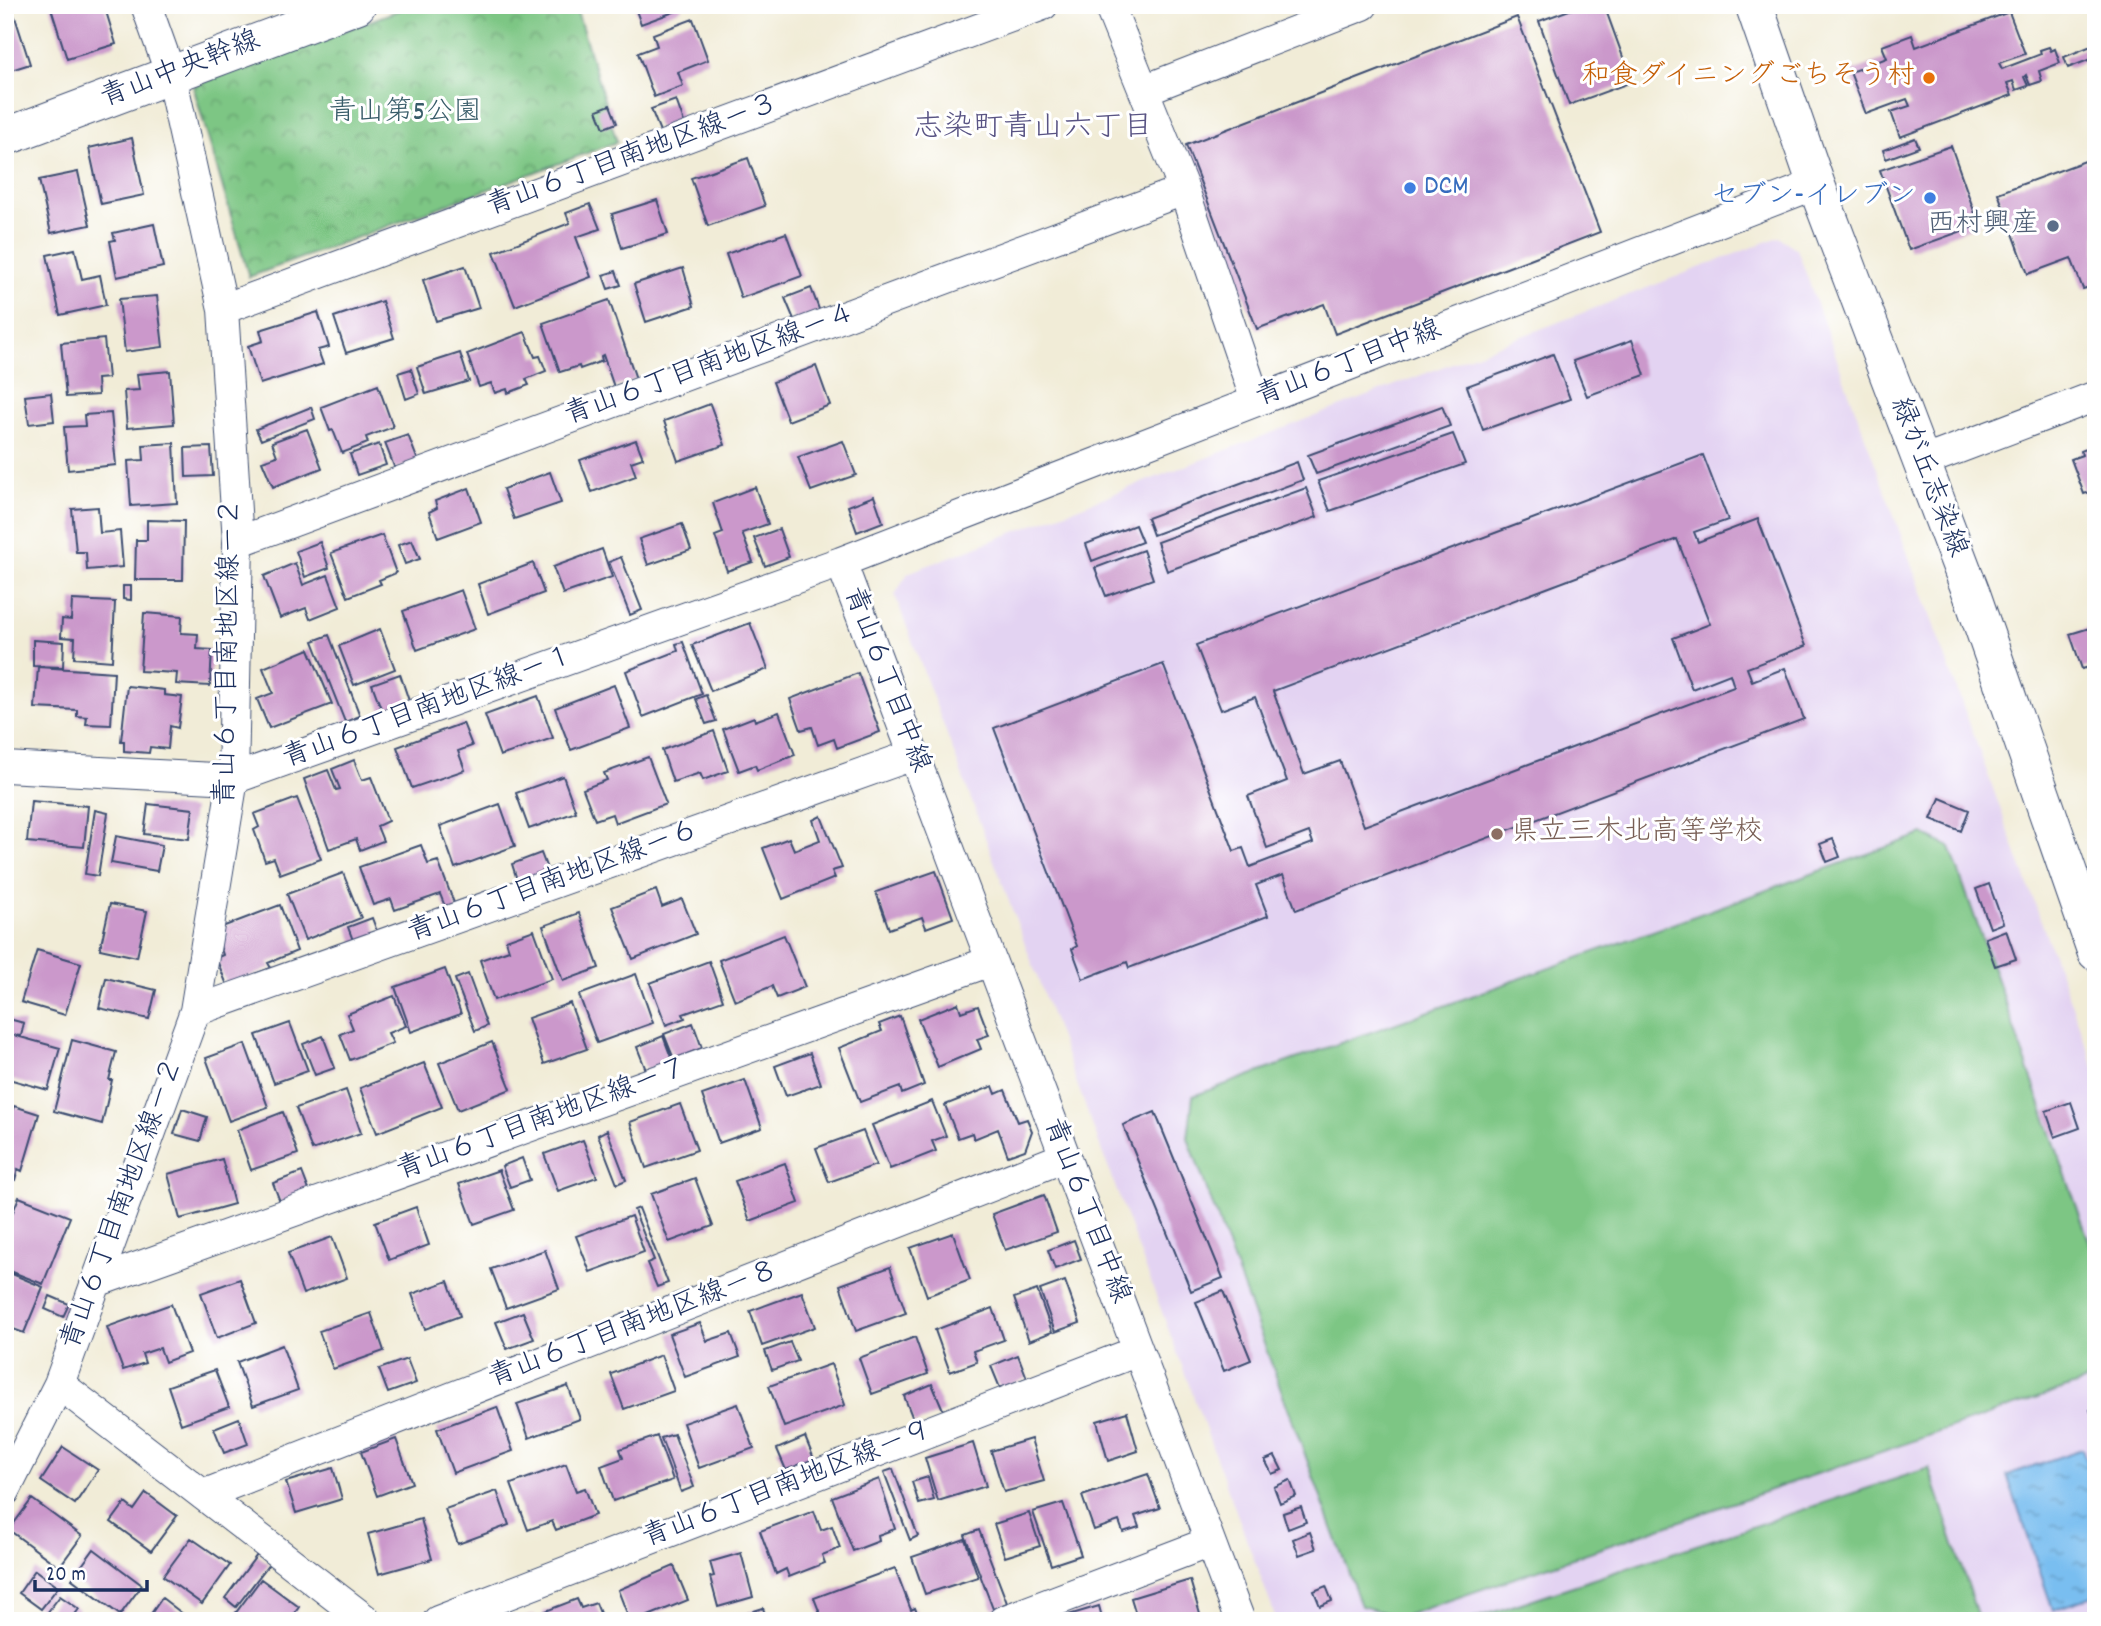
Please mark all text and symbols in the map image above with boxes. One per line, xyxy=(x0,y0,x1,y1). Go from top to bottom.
street label: 青山中央幹線 xyxy=(95,22,267,120)
place label: 和食ダイニングごちそう村 xyxy=(1582,58,1915,98)
marker: 和食ダイニングごちそう村 xyxy=(1921,70,1937,86)
street label: 青山６丁目南地区線ー３ xyxy=(481,86,785,228)
park label: 青山第5公園 xyxy=(329,94,481,134)
district label: 志染町青山六丁目 xyxy=(913,108,1153,151)
place label: DCM xyxy=(1424,168,1469,208)
place label: セブン-イレブン xyxy=(1710,178,1916,218)
marker: DCM xyxy=(1402,180,1418,196)
marker: セブン-イレブン xyxy=(1922,190,1938,206)
place label: 西村興産 xyxy=(1927,206,2039,246)
marker: 西村興産 xyxy=(2045,218,2061,234)
street label: 青山６丁目南地区線ー４ xyxy=(559,295,863,437)
street label: 青山６丁目中線 xyxy=(1250,311,1448,419)
street label: 緑が丘志染線 xyxy=(1878,392,1976,564)
street label: 青山６丁目南地区線ー２ xyxy=(207,498,253,806)
street label: 青山６丁目中線 xyxy=(831,581,939,779)
street label: 青山６丁目南地区線ー１ xyxy=(277,638,581,780)
street label: 青山６丁目南地区線ー６ xyxy=(402,812,706,954)
place label: 県立三木北高等学校 xyxy=(1511,814,1763,854)
marker: 県立三木北高等学校 xyxy=(1489,826,1505,842)
street label: 青山６丁目南地区線ー７ xyxy=(391,1050,695,1192)
street label: 青山６丁目南地区線ー２ xyxy=(53,1052,195,1356)
street label: 青山６丁目中線 xyxy=(1031,1112,1139,1310)
street label: 青山６丁目南地区線ー８ xyxy=(483,1252,785,1400)
street label: 青山６丁目南地区線ー９ xyxy=(637,1412,939,1560)
scale bar xyxy=(35,1549,147,1593)
text: 20 m xyxy=(46,1561,86,1591)

